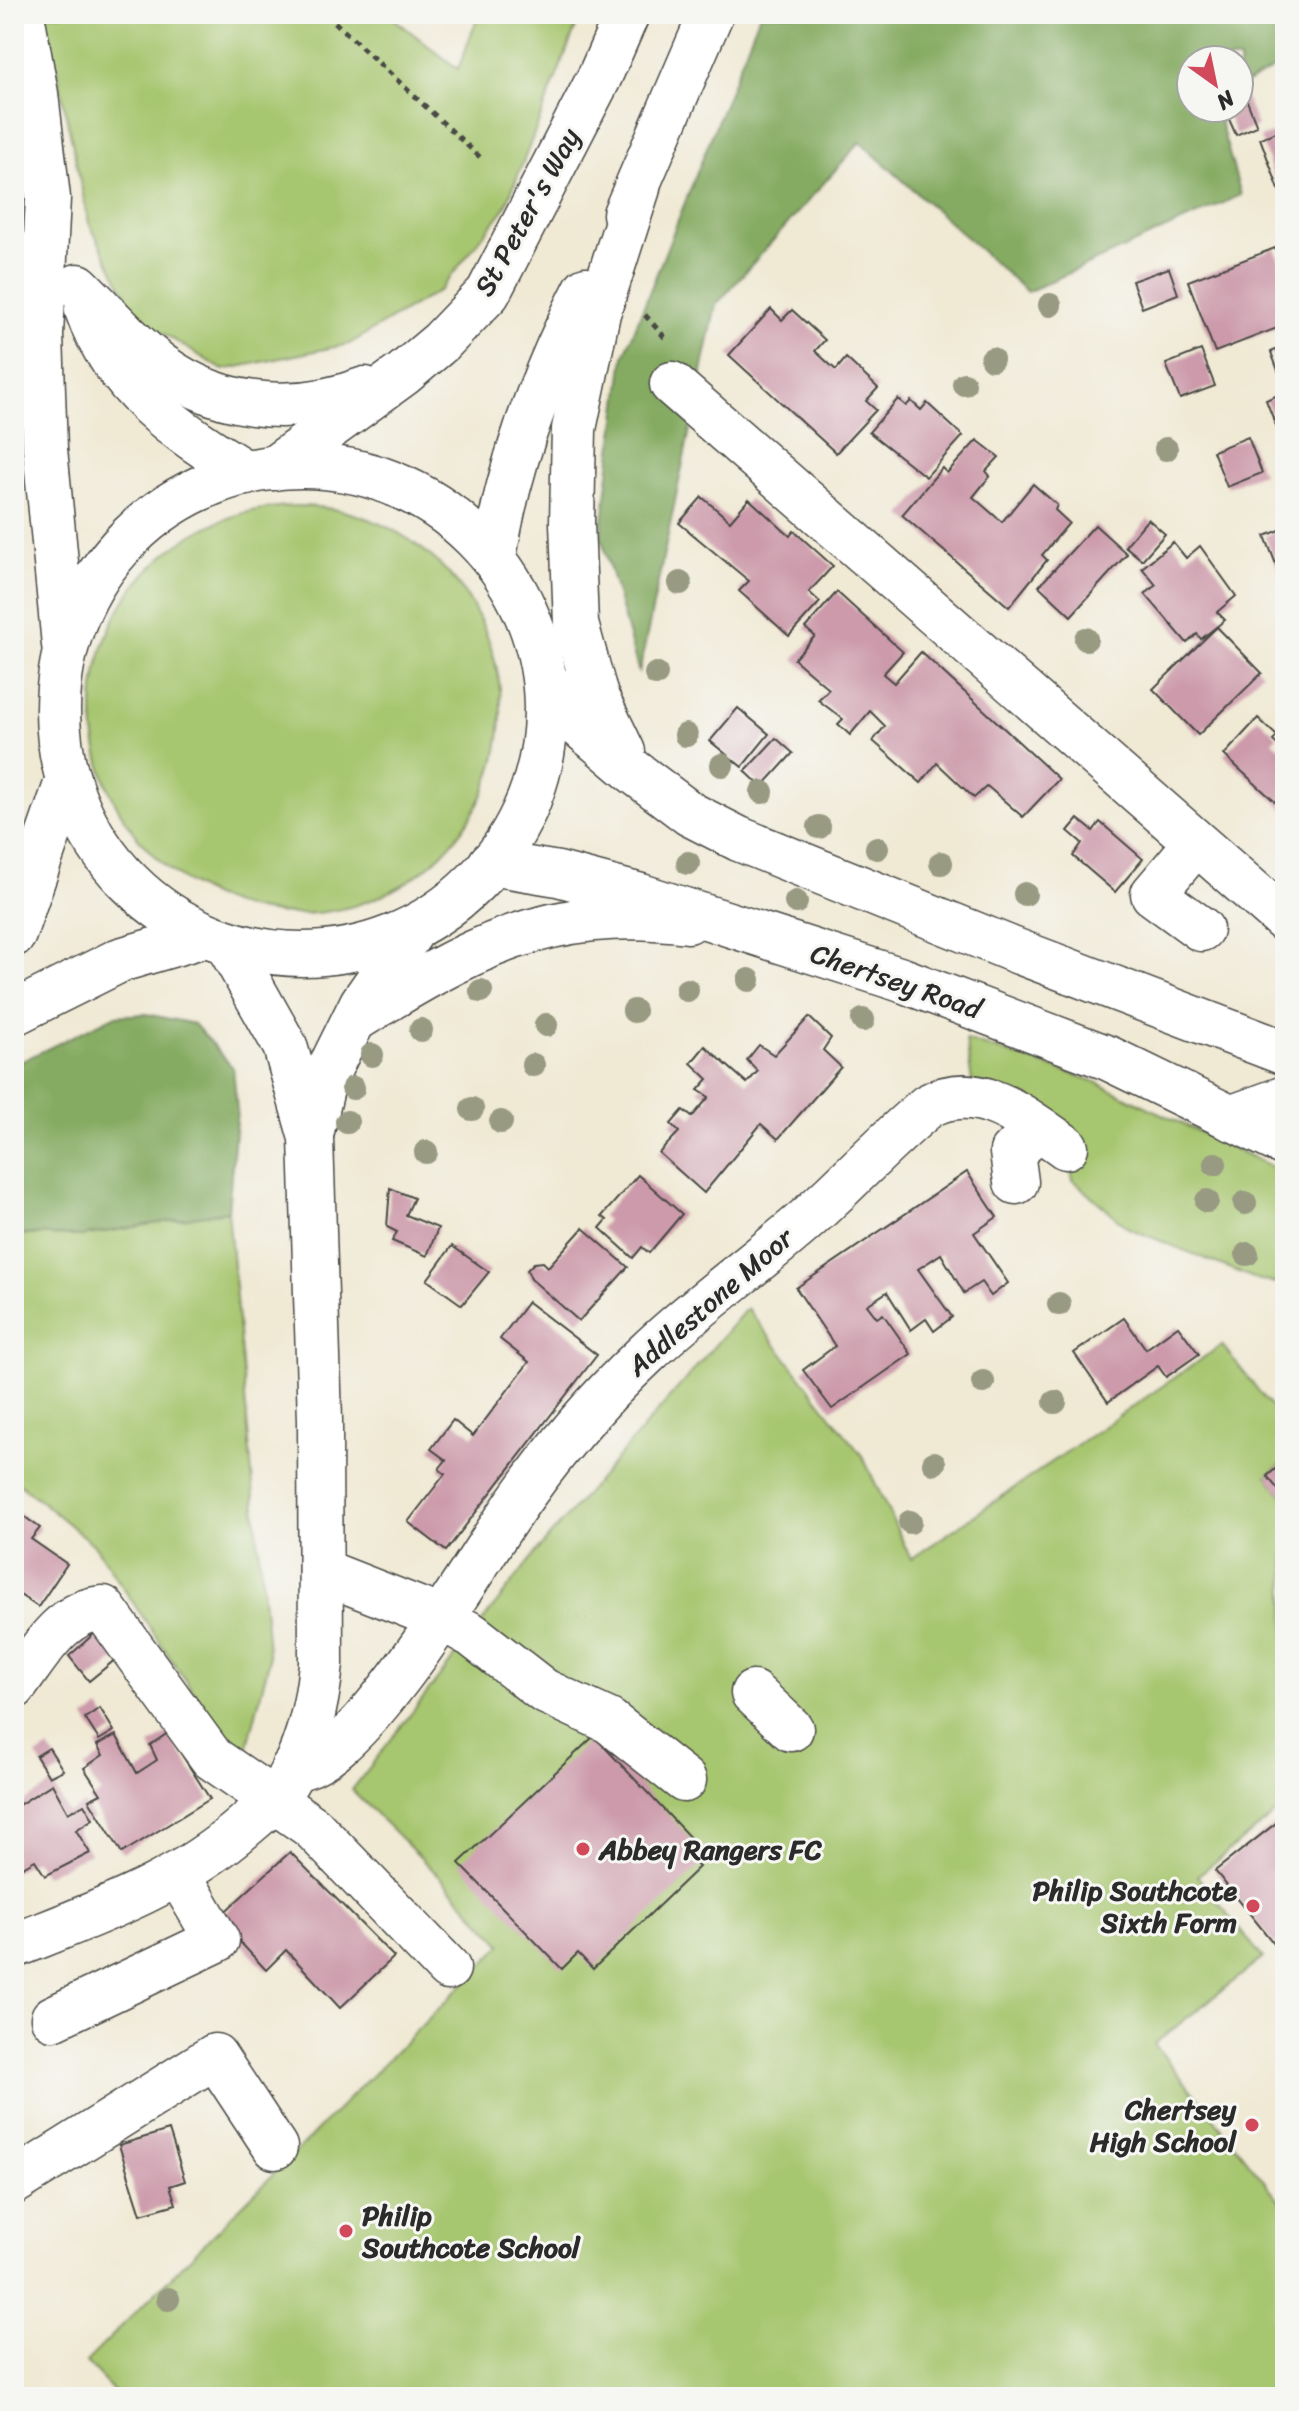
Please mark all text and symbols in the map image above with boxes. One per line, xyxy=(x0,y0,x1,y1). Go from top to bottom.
north arrow xyxy=(1175,44,1255,124)
text: N xyxy=(1208,79,1243,121)
street label: St Peter's Way xyxy=(460,118,594,306)
street label: Chertsey Road xyxy=(804,929,990,1034)
street label: Addlestone Moor xyxy=(615,1214,806,1389)
place label: Abbey Rangers FC xyxy=(598,1825,822,1874)
marker: Abbey Rangers FC xyxy=(574,1840,592,1858)
place label: Philip Southcote Sixth Form xyxy=(1033,1866,1237,1947)
marker: Philip Southcote Sixth Form xyxy=(1244,1897,1262,1915)
place label: Chertsey High School xyxy=(1090,2085,1237,2166)
marker: Chertsey High School xyxy=(1243,2116,1261,2134)
place label: Philip Southcote School xyxy=(361,2191,581,2272)
marker: Philip Southcote School xyxy=(337,2222,355,2240)

